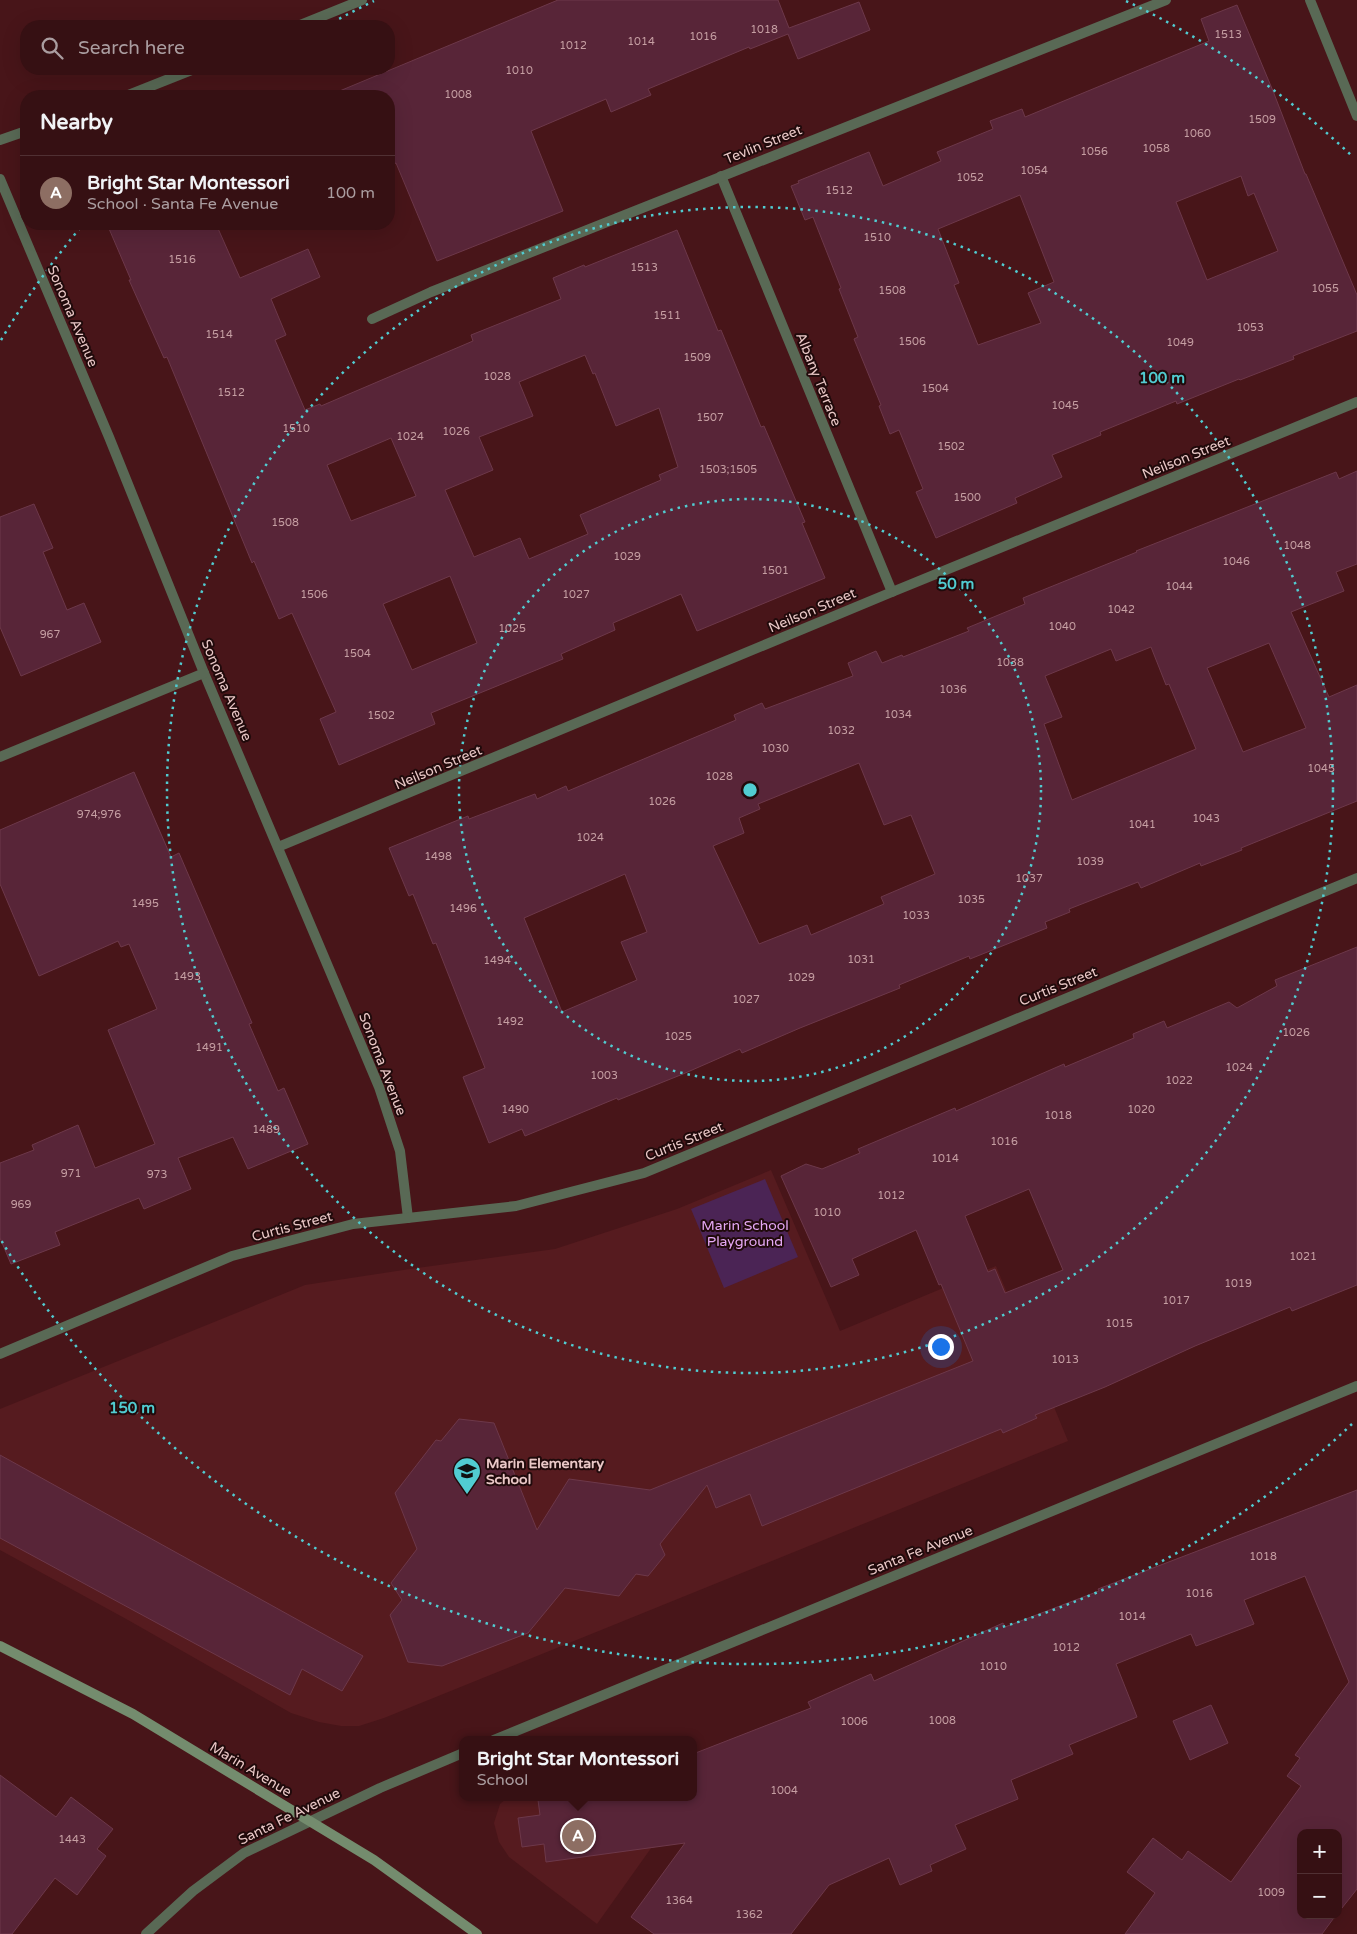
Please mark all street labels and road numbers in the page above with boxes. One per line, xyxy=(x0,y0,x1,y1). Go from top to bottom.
street label: Tevlin Street xyxy=(722,121,805,168)
street label: Sonoma Avenue xyxy=(43,263,102,370)
street label: Albany Terrace xyxy=(792,330,845,429)
street label: Neilson Street xyxy=(1140,432,1233,483)
street label: Neilson Street xyxy=(766,584,859,637)
street label: Sonoma Avenue xyxy=(197,637,256,744)
street label: Neilson Street xyxy=(392,741,485,794)
street label: Curtis Street xyxy=(1017,963,1100,1010)
street label: Sonoma Avenue xyxy=(355,1010,410,1118)
street label: Curtis Street xyxy=(643,1118,726,1165)
street label: Curtis Street xyxy=(250,1207,335,1245)
street label: Santa Fe Avenue xyxy=(865,1522,975,1579)
street label: Marin Avenue xyxy=(207,1738,295,1801)
street label: Santa Fe Avenue xyxy=(235,1784,343,1848)

